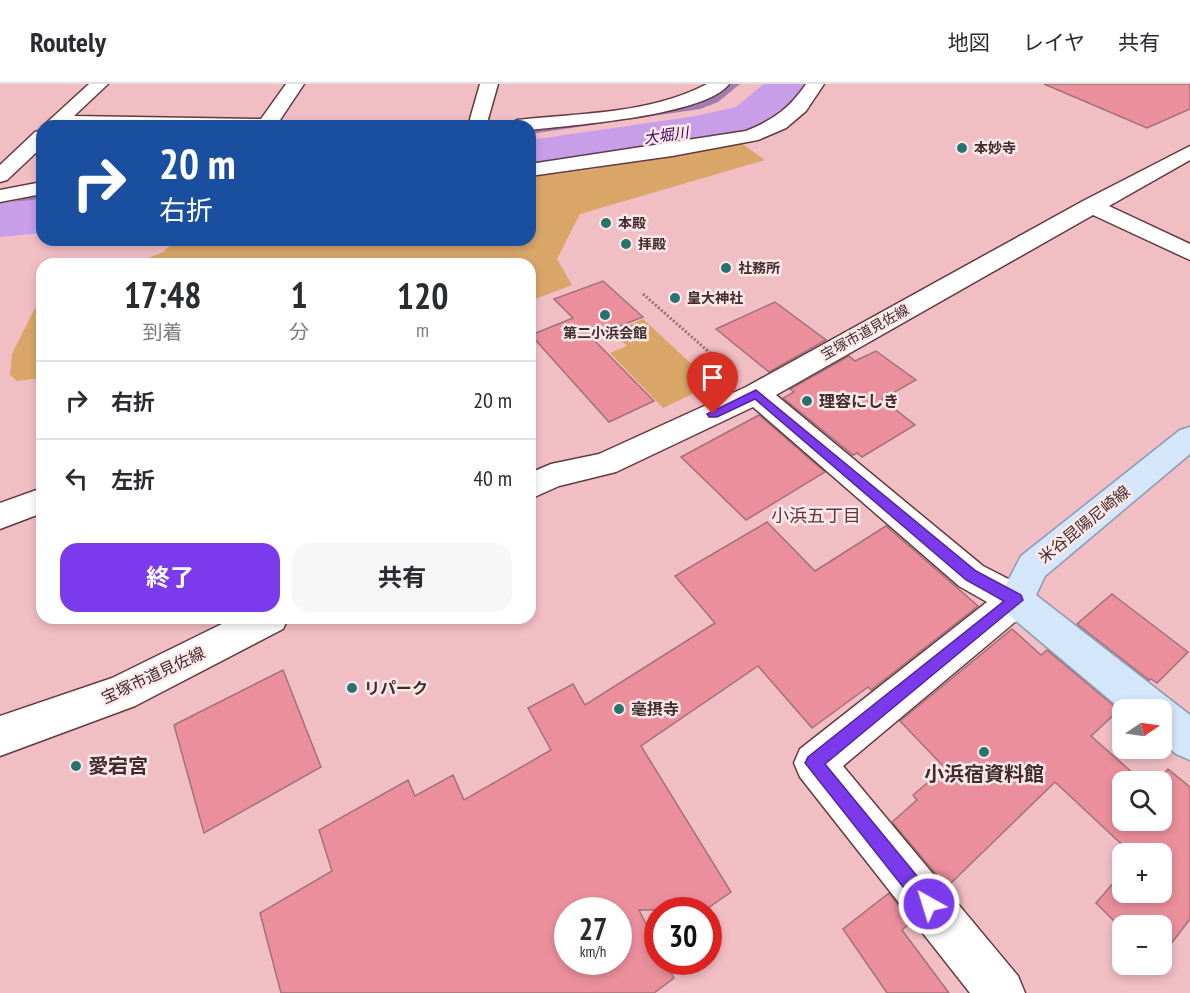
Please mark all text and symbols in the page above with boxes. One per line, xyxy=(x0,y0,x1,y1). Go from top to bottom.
text: Routely xyxy=(30,23,106,60)
text: 地図 xyxy=(948,29,990,56)
text: レイヤ xyxy=(1023,29,1085,56)
text: 共有 xyxy=(1118,29,1160,56)
water label: 大堀川 xyxy=(642,122,692,148)
text: 20 m xyxy=(159,136,236,191)
place label: 本妙寺 xyxy=(974,139,1016,157)
marker: 本妙寺 xyxy=(955,141,969,155)
icon: right xyxy=(60,144,138,222)
text: 右折 xyxy=(159,193,213,227)
place label: 本殿 xyxy=(618,214,646,232)
marker: 本殿 xyxy=(599,216,613,230)
place label: 拝殿 xyxy=(638,235,666,253)
marker: 拝殿 xyxy=(619,237,633,251)
place label: 社務所 xyxy=(738,259,780,277)
marker: 社務所 xyxy=(719,261,733,275)
text: 17:48 xyxy=(124,271,202,318)
text: 1 xyxy=(291,271,308,318)
text: 120 xyxy=(397,272,448,319)
place label: 皇大神社 xyxy=(687,289,743,307)
marker: 皇大神社 xyxy=(668,291,682,305)
street label: 宝塚市道見佐線 xyxy=(818,300,912,364)
marker: 第二小浜会館 xyxy=(598,308,612,322)
text: m xyxy=(416,317,429,343)
text: 到着 xyxy=(143,319,183,345)
text: 分 xyxy=(289,319,309,345)
place label: 第二小浜会館 xyxy=(563,324,647,342)
pin xyxy=(687,352,738,414)
icon: arrive xyxy=(696,361,729,394)
icon: right xyxy=(60,384,93,417)
text: 20 m xyxy=(473,386,512,414)
text: 右折 xyxy=(111,388,155,416)
place label: 理容にしき xyxy=(819,391,899,411)
marker: 理容にしき xyxy=(800,394,814,408)
icon: left xyxy=(60,462,93,495)
text: 40 m xyxy=(473,464,512,492)
text: 左折 xyxy=(111,466,155,494)
street label: 米谷昆陽尼崎線 xyxy=(1034,481,1134,567)
district label: 小浜五丁目 xyxy=(771,504,861,527)
button: 終了 xyxy=(60,543,280,612)
button: 共有 xyxy=(292,543,512,612)
street label: 宝塚市道見佐線 xyxy=(98,642,208,708)
place label: リパーク xyxy=(364,678,428,698)
marker: リパーク xyxy=(345,681,359,695)
place label: 毫摂寺 xyxy=(631,699,679,719)
north arrow xyxy=(1112,699,1172,759)
map controls xyxy=(1112,699,1172,975)
marker: 毫摂寺 xyxy=(612,702,626,716)
marker: 小浜宿資料館 xyxy=(977,745,991,759)
place label: 愛宕宮 xyxy=(88,753,148,779)
marker: 愛宕宮 xyxy=(69,759,83,773)
place label: 小浜宿資料館 xyxy=(924,761,1044,787)
button: search xyxy=(1112,771,1172,831)
button: + xyxy=(1112,843,1172,903)
position arrow xyxy=(897,872,961,936)
speed limit sign: 30 xyxy=(644,897,722,975)
text: 27 xyxy=(579,909,607,948)
button: − xyxy=(1112,915,1172,975)
text: km/h xyxy=(580,942,606,961)

